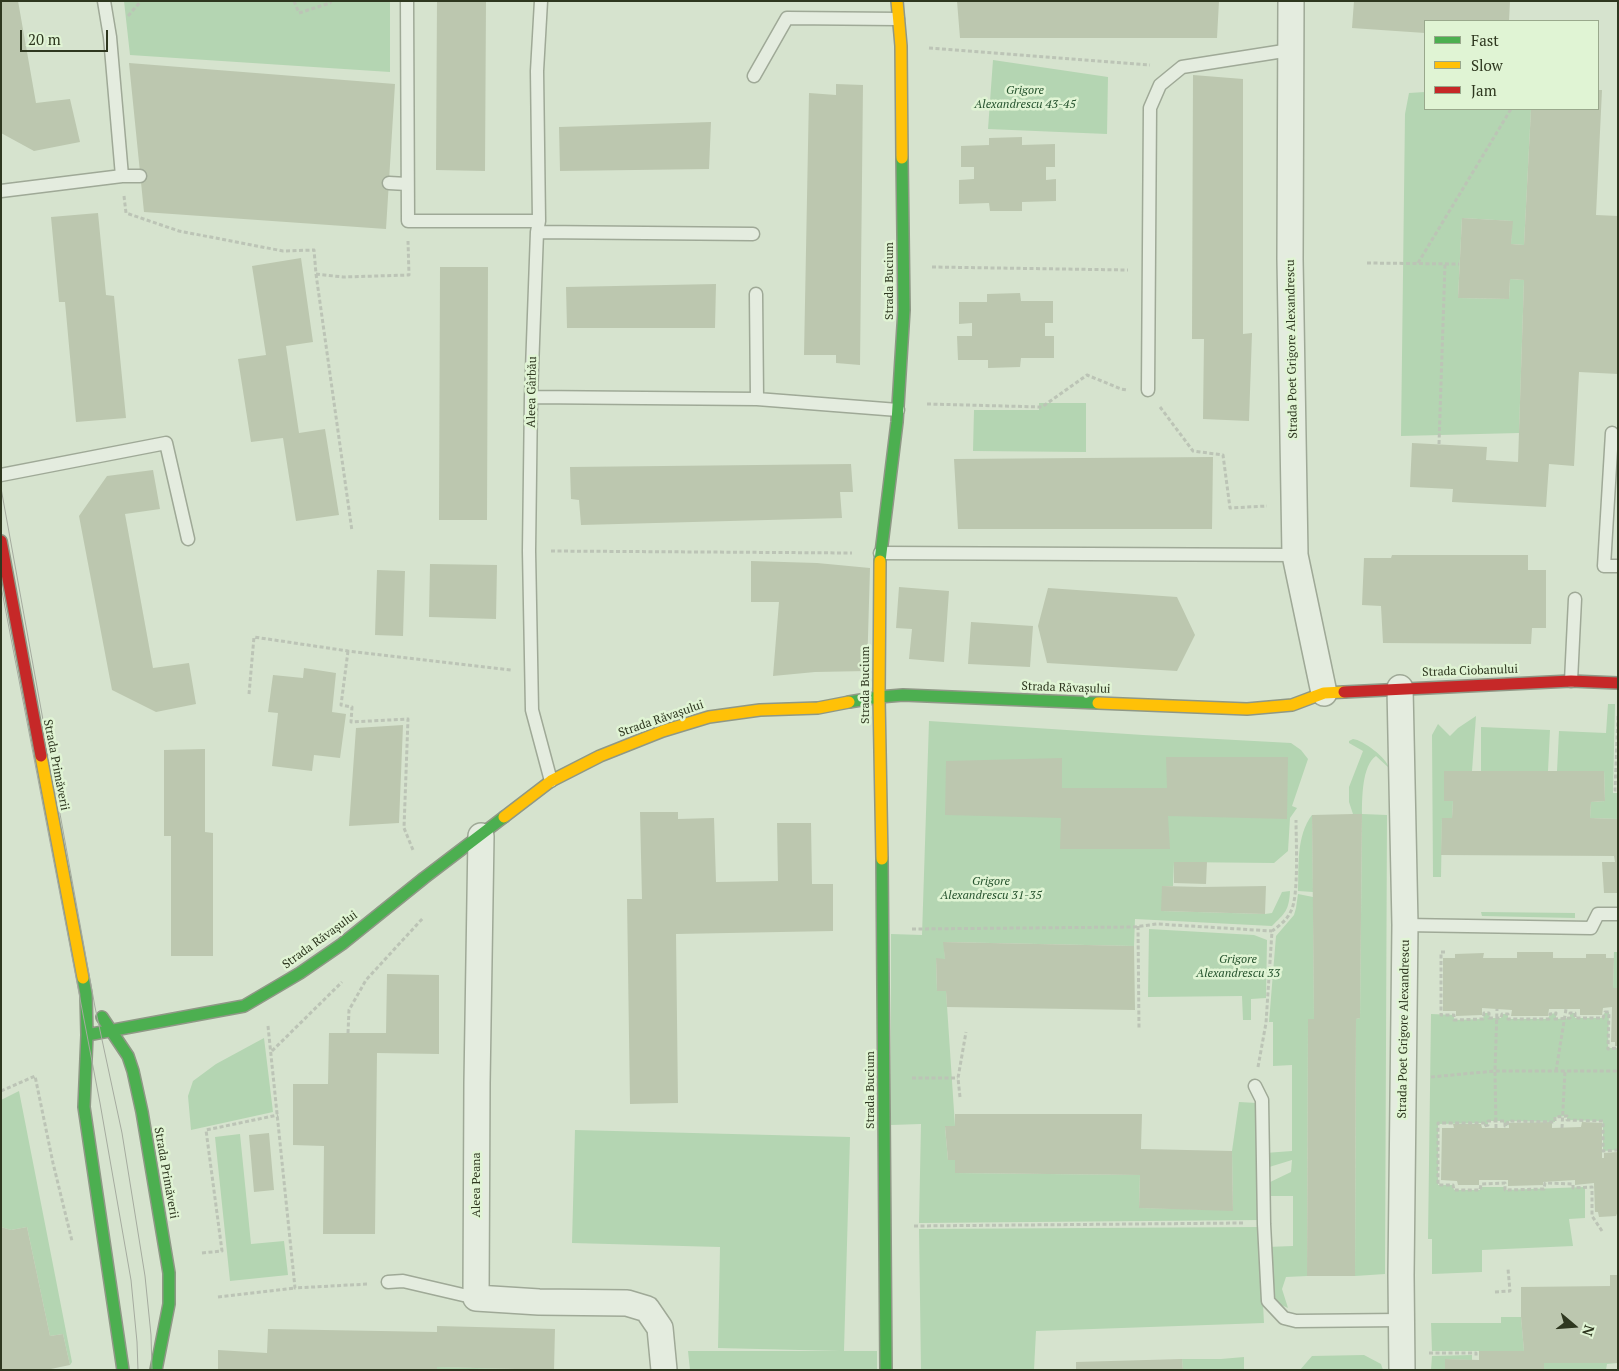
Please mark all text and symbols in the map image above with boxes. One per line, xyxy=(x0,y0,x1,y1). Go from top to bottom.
scale bar xyxy=(22,20,110,52)
legend xyxy=(1424,20,1599,110)
text: 20 m xyxy=(28,29,61,49)
text: Fast xyxy=(1471,30,1499,50)
text: Slow xyxy=(1471,55,1503,75)
text: Jam xyxy=(1471,80,1497,100)
park label: Grigore Alexandrescu 43-45 xyxy=(974,84,1076,112)
street label: Strada Bucium xyxy=(883,242,897,320)
street label: Strada Poet Grigore Alexandrescu xyxy=(1283,259,1301,439)
street label: Aleea Gârbău xyxy=(524,356,540,428)
street label: Strada Bucium xyxy=(859,646,873,724)
street label: Strada Ciobanului xyxy=(1422,662,1518,680)
street label: Strada Răvașului xyxy=(1021,679,1111,697)
street label: Strada Răvașului xyxy=(616,698,706,740)
street label: Strada Primăverii xyxy=(40,718,72,812)
park label: Grigore Alexandrescu 31-35 xyxy=(940,875,1042,903)
street label: Strada Răvașului xyxy=(280,908,360,972)
street label: Strada Poet Grigore Alexandrescu xyxy=(1395,939,1413,1119)
park label: Grigore Alexandrescu 33 xyxy=(1196,953,1280,981)
street label: Strada Bucium xyxy=(864,1051,878,1129)
street label: Strada Primăverii xyxy=(151,1126,181,1220)
street label: Aleea Peana xyxy=(470,1153,484,1217)
north arrow xyxy=(1549,1301,1599,1351)
text: N xyxy=(1578,1323,1599,1339)

